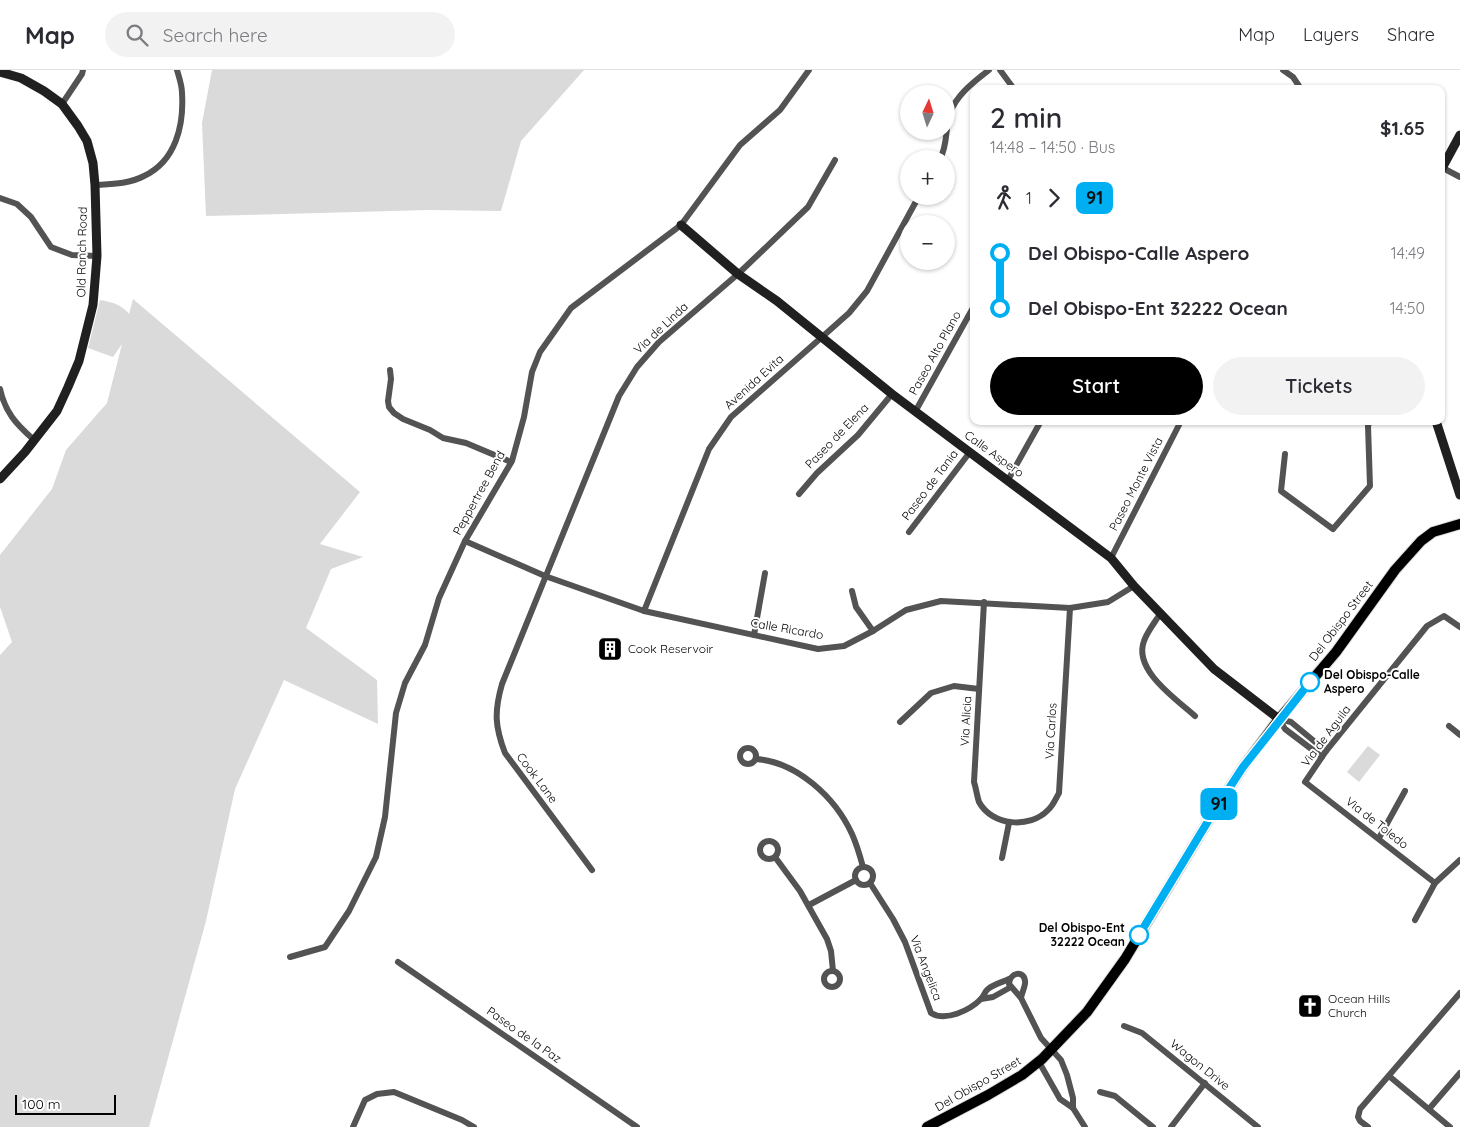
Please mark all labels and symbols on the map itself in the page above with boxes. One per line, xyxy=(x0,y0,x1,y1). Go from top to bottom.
north arrow xyxy=(900,85,955,140)
street label: Old Ranch Road xyxy=(73,206,90,297)
street label: Via de Linda xyxy=(630,299,691,357)
street label: Paseo Alto Plano xyxy=(905,308,964,397)
street label: Avenida Evita xyxy=(721,351,786,412)
street label: Paseo de Elena xyxy=(802,400,872,471)
street label: Calle Aspero xyxy=(962,427,1027,480)
street label: Paseo Monte Vista xyxy=(1105,434,1166,533)
street label: Paseo de Tania xyxy=(898,446,961,523)
street label: Peppertree Bend xyxy=(449,448,508,537)
street label: Del Obispo Street xyxy=(1305,578,1376,664)
street label: Calle Ricardo xyxy=(750,615,825,642)
building icon: Cook Reservoir xyxy=(597,636,623,662)
place label: Cook Reservoir xyxy=(628,641,714,656)
place label: Del Obispo-Calle Aspero xyxy=(1324,667,1420,696)
marker: Del Obispo-Calle Aspero xyxy=(1300,672,1320,692)
street label: Via Alicia xyxy=(957,695,974,746)
street label: Via Carlos xyxy=(1042,702,1059,759)
street label: Via de Aguila xyxy=(1298,702,1354,769)
street label: Cook Lane xyxy=(514,749,561,806)
line badge: 91 xyxy=(1196,788,1242,820)
street label: Via de Toledo xyxy=(1343,793,1412,852)
place label: Del Obispo-Ent 32222 Ocean xyxy=(1039,920,1125,949)
marker: Del Obispo-Ent 32222 Ocean xyxy=(1129,925,1149,945)
street label: Via Angelica xyxy=(907,933,946,1003)
place label: Ocean Hills Church xyxy=(1328,991,1391,1020)
church icon: Ocean Hills Church xyxy=(1297,993,1323,1019)
street label: Paseo de la Paz xyxy=(484,1003,565,1066)
street label: Wagon Drive xyxy=(1167,1036,1233,1093)
street label: Del Obispo Street xyxy=(932,1053,1023,1114)
scale bar xyxy=(15,1092,116,1115)

